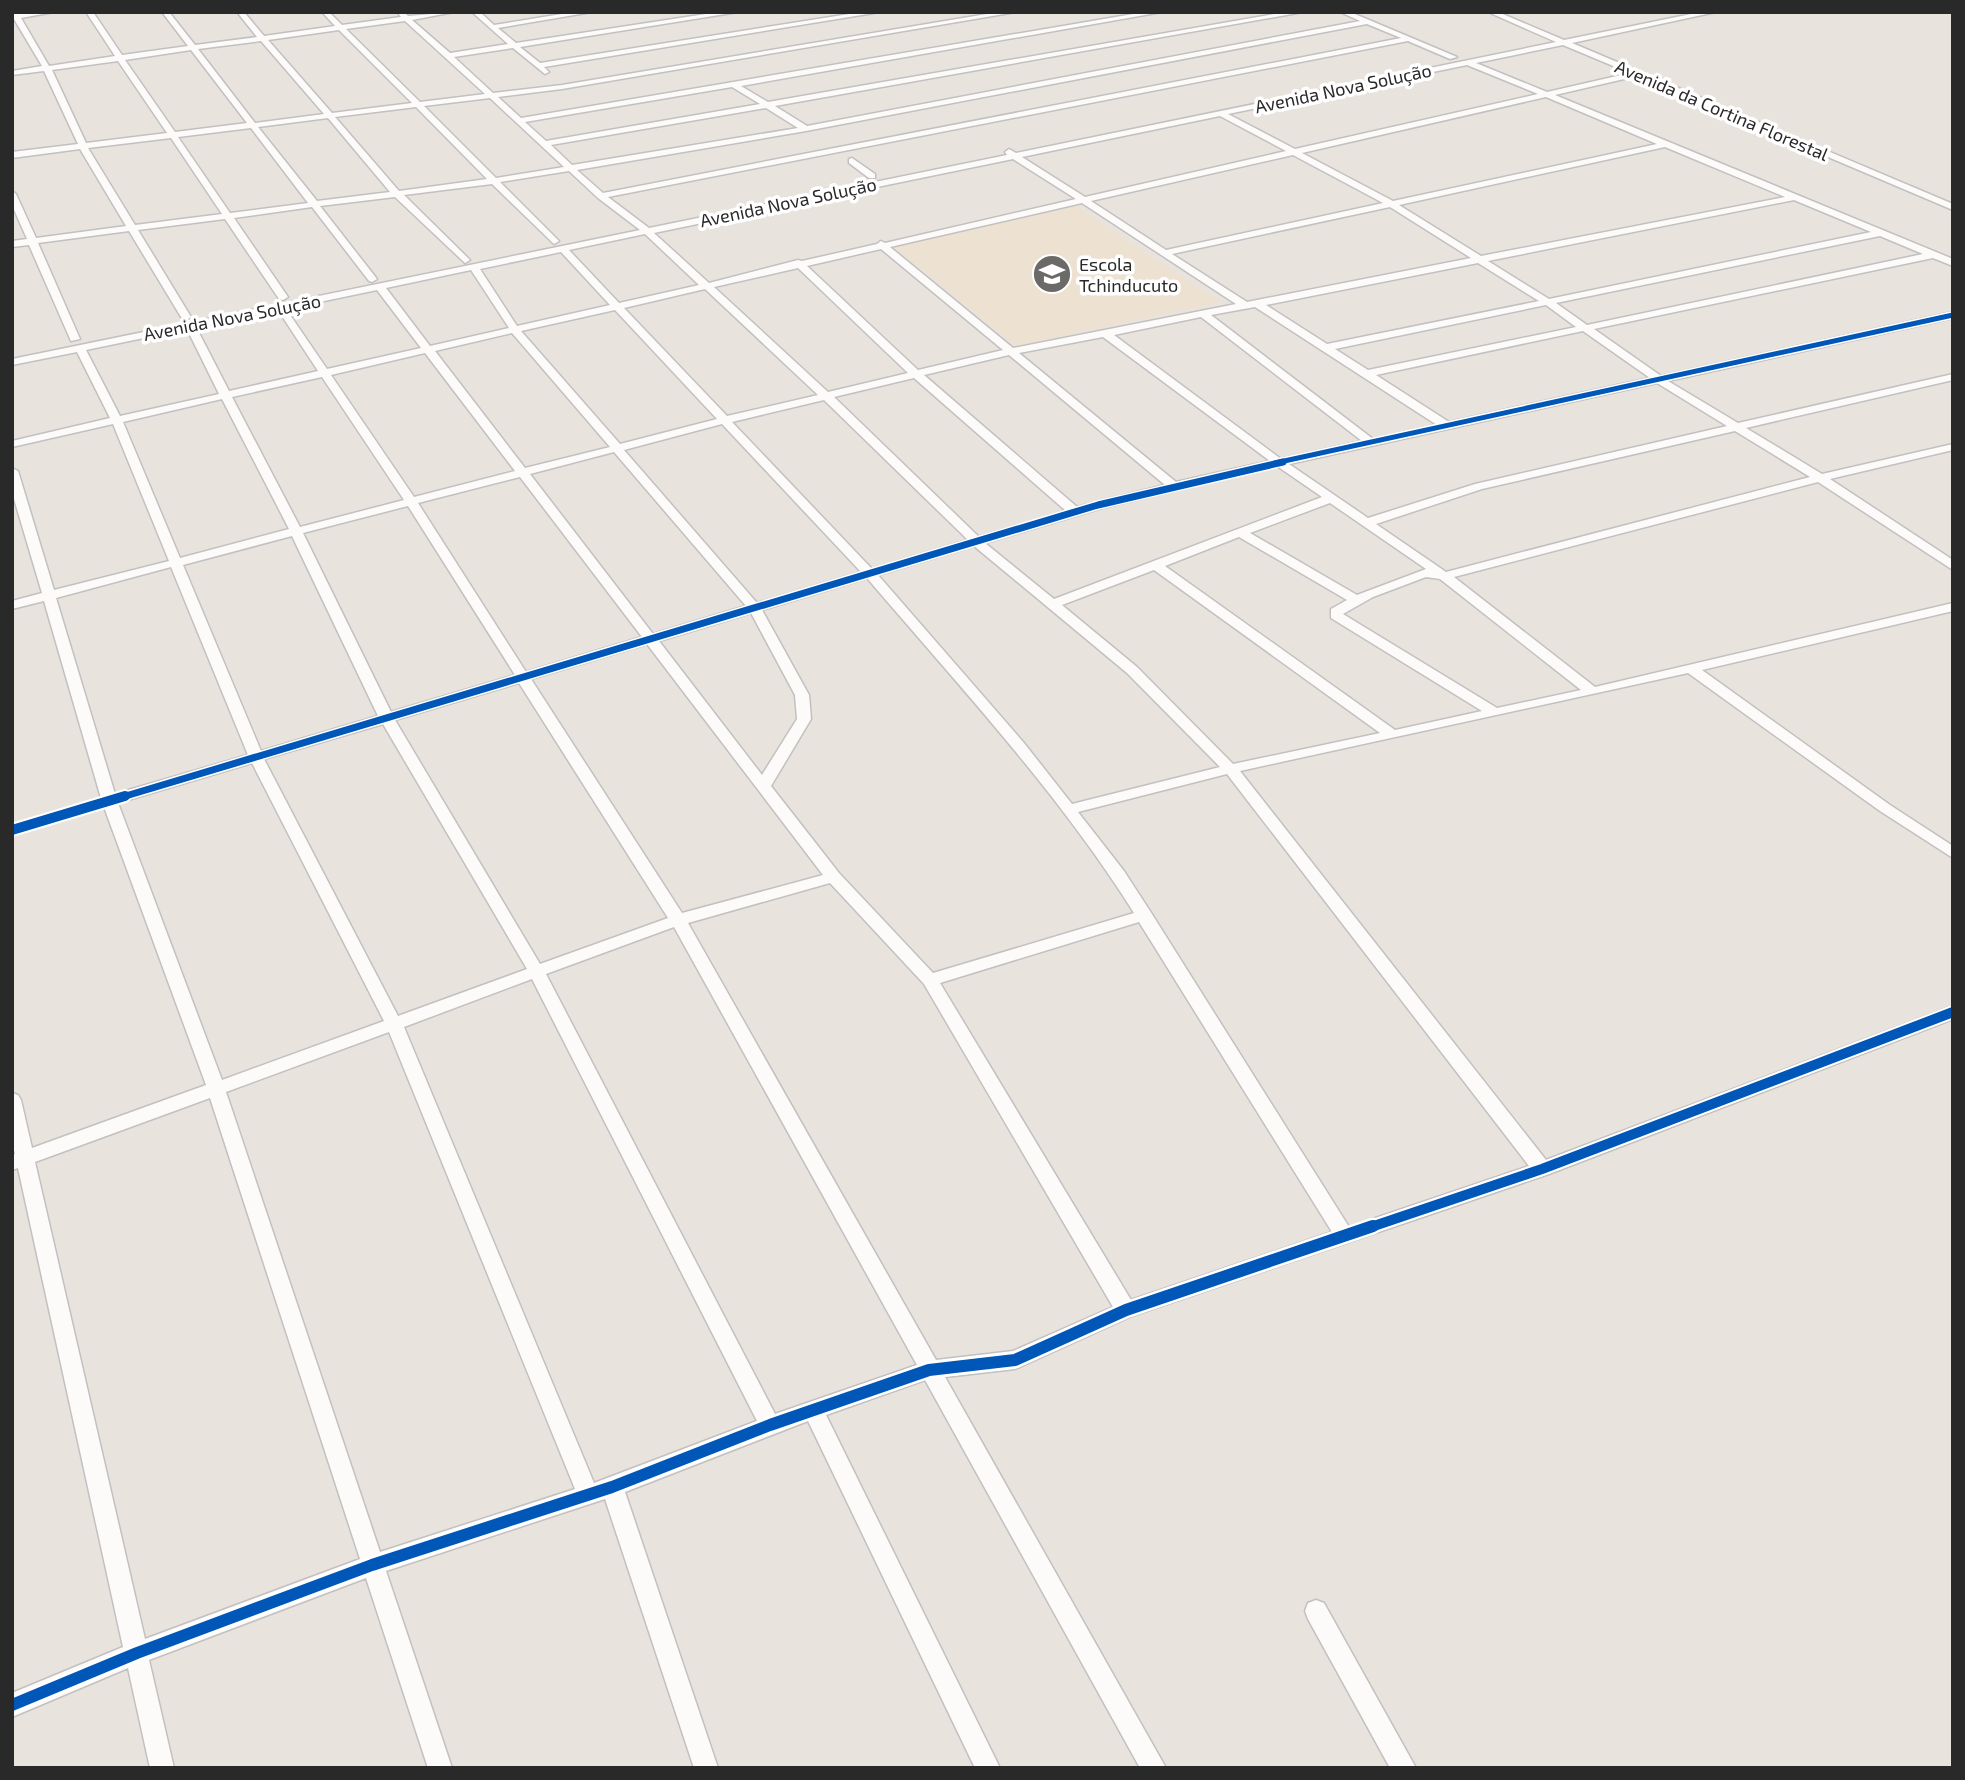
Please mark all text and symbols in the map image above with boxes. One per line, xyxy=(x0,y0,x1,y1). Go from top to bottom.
street label: Avenida da Cortina Florestal xyxy=(1612,55,1833,165)
street label: Avenida Nova Solução xyxy=(1253,59,1434,118)
street label: Avenida Nova Solução xyxy=(698,173,879,232)
school or university icon: Escola Tchinducuto xyxy=(1031,253,1073,295)
place label: Escola Tchinducuto xyxy=(1079,253,1178,296)
street label: Avenida Nova Solução xyxy=(142,289,323,346)

